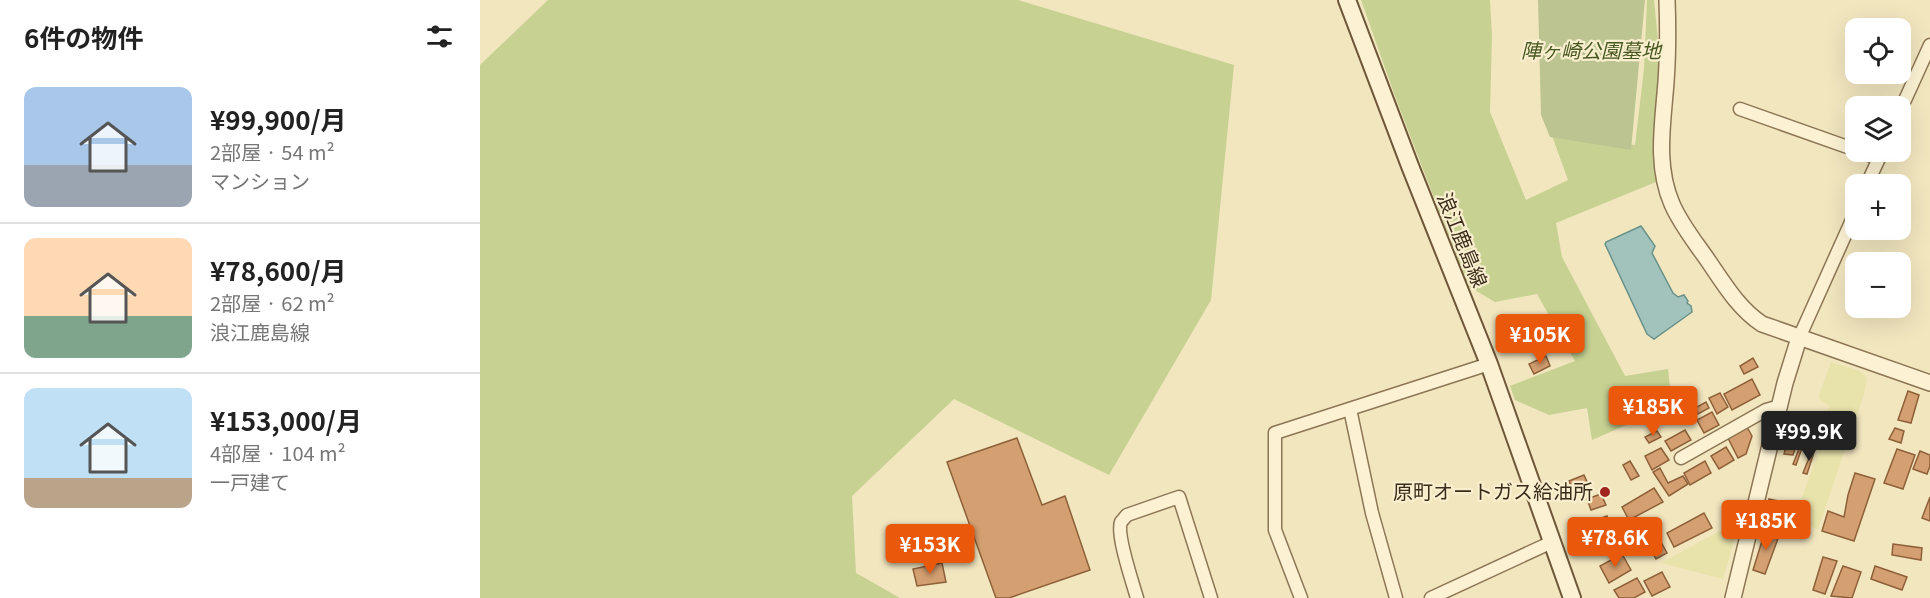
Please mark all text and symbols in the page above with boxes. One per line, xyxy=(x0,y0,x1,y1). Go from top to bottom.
text: 6件の物件 xyxy=(24,18,143,55)
map controls xyxy=(1845,18,1911,318)
button: locate xyxy=(1845,18,1911,84)
icon: filters xyxy=(423,20,456,53)
park label: 陣ヶ崎公園墓地 xyxy=(1521,35,1663,64)
button: layers xyxy=(1845,96,1911,162)
text: ¥99,900/月 xyxy=(210,100,347,137)
icon: home xyxy=(72,111,144,183)
text: 2部屋 · 54 m² xyxy=(210,137,335,166)
text: マンション xyxy=(210,166,310,195)
button: + xyxy=(1845,174,1911,240)
street label: 浪江鹿島線 xyxy=(1431,188,1496,291)
text: ¥78,600/月 xyxy=(210,251,347,288)
button: − xyxy=(1845,252,1911,318)
icon: home xyxy=(72,262,144,334)
text: 2部屋 · 62 m² xyxy=(210,288,335,317)
pin: ¥105K xyxy=(1498,314,1582,365)
text: 浪江鹿島線 xyxy=(210,317,310,346)
text: ¥105K xyxy=(1510,319,1570,348)
pin: ¥185K xyxy=(1611,386,1695,437)
text: ¥185K xyxy=(1623,391,1683,420)
text: ¥153,000/月 xyxy=(210,401,362,438)
pin: ¥99.9K xyxy=(1760,411,1858,462)
icon: home xyxy=(72,412,144,484)
text: ¥99.9K xyxy=(1775,416,1843,445)
text: 4部屋 · 104 m² xyxy=(210,438,346,467)
text: 一戸建て xyxy=(210,467,290,496)
place label: 原町オートガス給油所 xyxy=(1393,476,1593,505)
marker: 原町オートガス給油所 xyxy=(1598,485,1612,499)
pin: ¥185K xyxy=(1724,500,1808,551)
text: ¥185K xyxy=(1736,505,1796,534)
pin: ¥78.6K xyxy=(1566,517,1664,568)
text: ¥78.6K xyxy=(1581,522,1649,551)
pin: ¥153K xyxy=(888,524,972,575)
text: ¥153K xyxy=(900,529,960,558)

